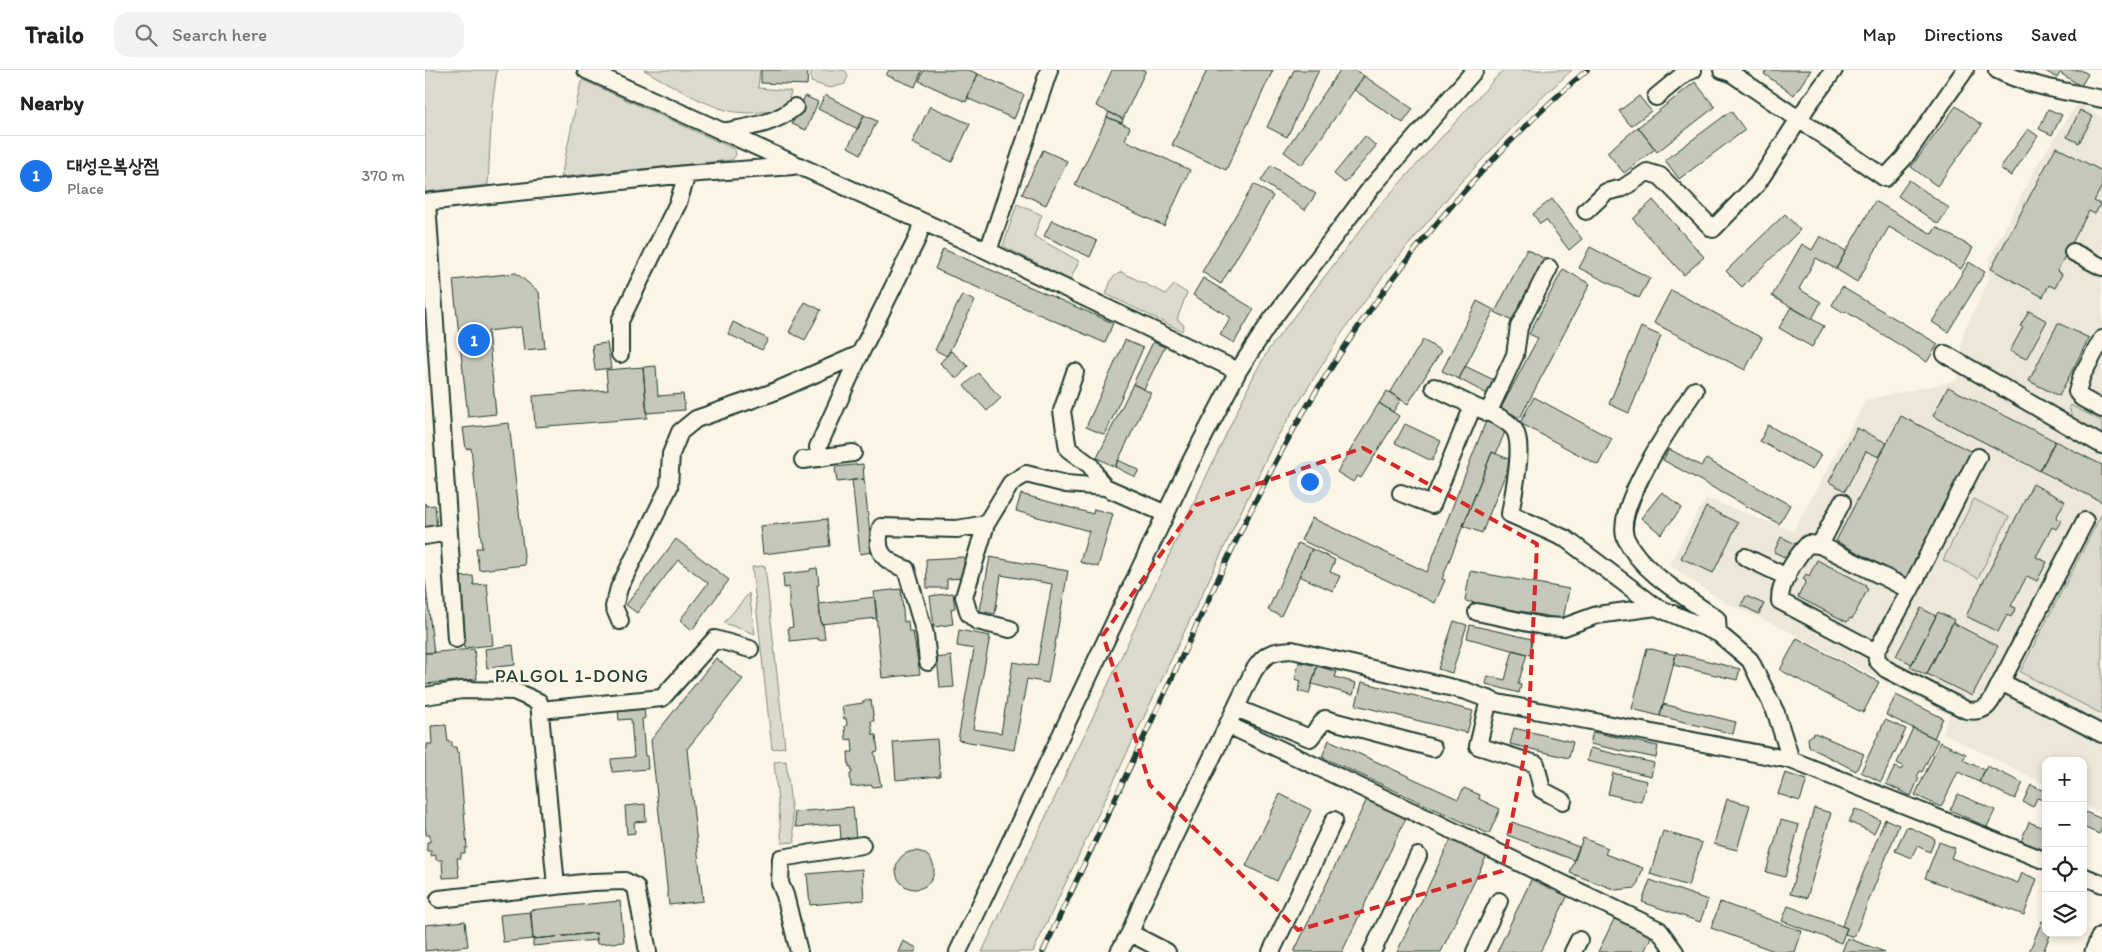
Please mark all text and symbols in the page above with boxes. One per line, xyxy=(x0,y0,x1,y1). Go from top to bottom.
search box xyxy=(114,12,464,57)
text: Trailo xyxy=(25,20,84,49)
icon: search xyxy=(132,21,160,49)
text: Search here xyxy=(172,23,267,46)
text: Map xyxy=(1863,24,1896,46)
text: Directions xyxy=(1924,24,2003,46)
text: Saved xyxy=(2031,24,2077,46)
text: Nearby xyxy=(20,90,84,115)
text: 대성은복상점 xyxy=(67,154,159,177)
text: 1 xyxy=(32,166,40,185)
text: 370 m xyxy=(361,166,405,185)
text: Place xyxy=(67,179,104,198)
pin: 1 xyxy=(458,321,490,359)
your location xyxy=(1297,469,1323,495)
district label: PALGOL 1-DONG xyxy=(495,664,649,687)
map controls xyxy=(2042,757,2087,937)
button: + xyxy=(2042,757,2087,802)
button: − xyxy=(2042,802,2087,847)
button: locate xyxy=(2042,847,2087,892)
button: layers xyxy=(2042,892,2087,937)

